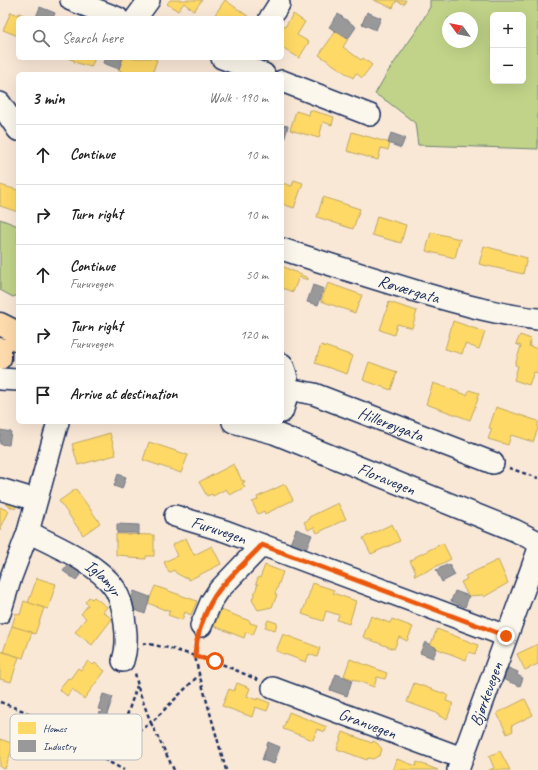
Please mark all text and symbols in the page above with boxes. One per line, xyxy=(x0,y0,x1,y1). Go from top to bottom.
north arrow xyxy=(442,12,478,48)
map controls xyxy=(490,12,526,84)
button: + xyxy=(490,12,526,48)
search box xyxy=(16,16,284,60)
icon: search xyxy=(30,27,52,49)
text: Search here xyxy=(62,29,123,48)
button: − xyxy=(490,48,526,84)
text: 3 min xyxy=(32,88,65,109)
text: Walk · 190 m xyxy=(209,90,268,106)
icon: ahead xyxy=(32,144,54,166)
text: Continue xyxy=(70,145,115,164)
text: 10 m xyxy=(246,147,268,163)
icon: right xyxy=(32,204,54,226)
text: Turn right xyxy=(70,205,123,224)
text: 10 m xyxy=(246,207,268,223)
text: Continue xyxy=(70,257,115,276)
icon: ahead xyxy=(32,264,54,286)
text: 50 m xyxy=(246,267,268,283)
street label: Røværgata xyxy=(376,270,443,308)
text: Furuvegen xyxy=(70,276,113,292)
text: Turn right xyxy=(70,317,123,336)
icon: right xyxy=(32,324,54,346)
text: 120 m xyxy=(240,327,268,343)
text: Furuvegen xyxy=(70,336,113,352)
icon: arrive xyxy=(32,384,54,406)
text: Arrive at destination xyxy=(70,385,177,404)
street label: Hillerøygata xyxy=(355,402,428,446)
street label: Floravegen xyxy=(355,458,419,500)
street label: Furuvegen xyxy=(189,511,251,549)
street label: Iglamyr xyxy=(81,555,128,601)
route end xyxy=(497,627,515,645)
route start xyxy=(206,652,224,670)
street label: Bjørkevegen xyxy=(464,659,507,729)
street label: Granvegen xyxy=(336,703,400,743)
legend xyxy=(10,714,142,760)
text: Homes xyxy=(43,721,68,735)
text: Industry xyxy=(43,739,77,753)

